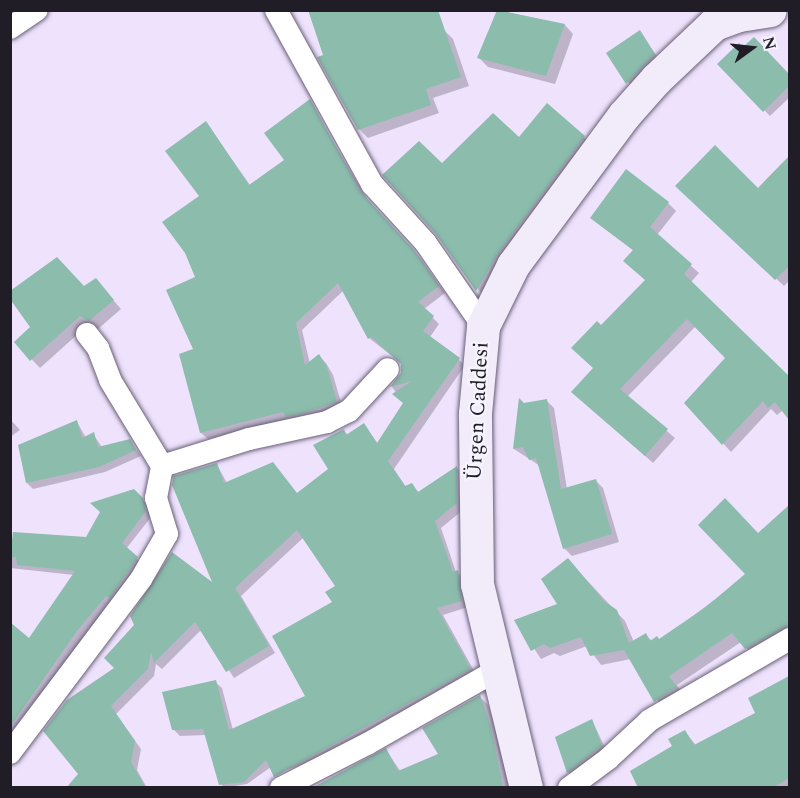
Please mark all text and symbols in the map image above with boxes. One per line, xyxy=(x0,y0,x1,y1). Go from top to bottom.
north arrow xyxy=(722,18,782,78)
text: N xyxy=(756,34,783,53)
street label: Ürgen Caddesi xyxy=(462,341,494,481)

